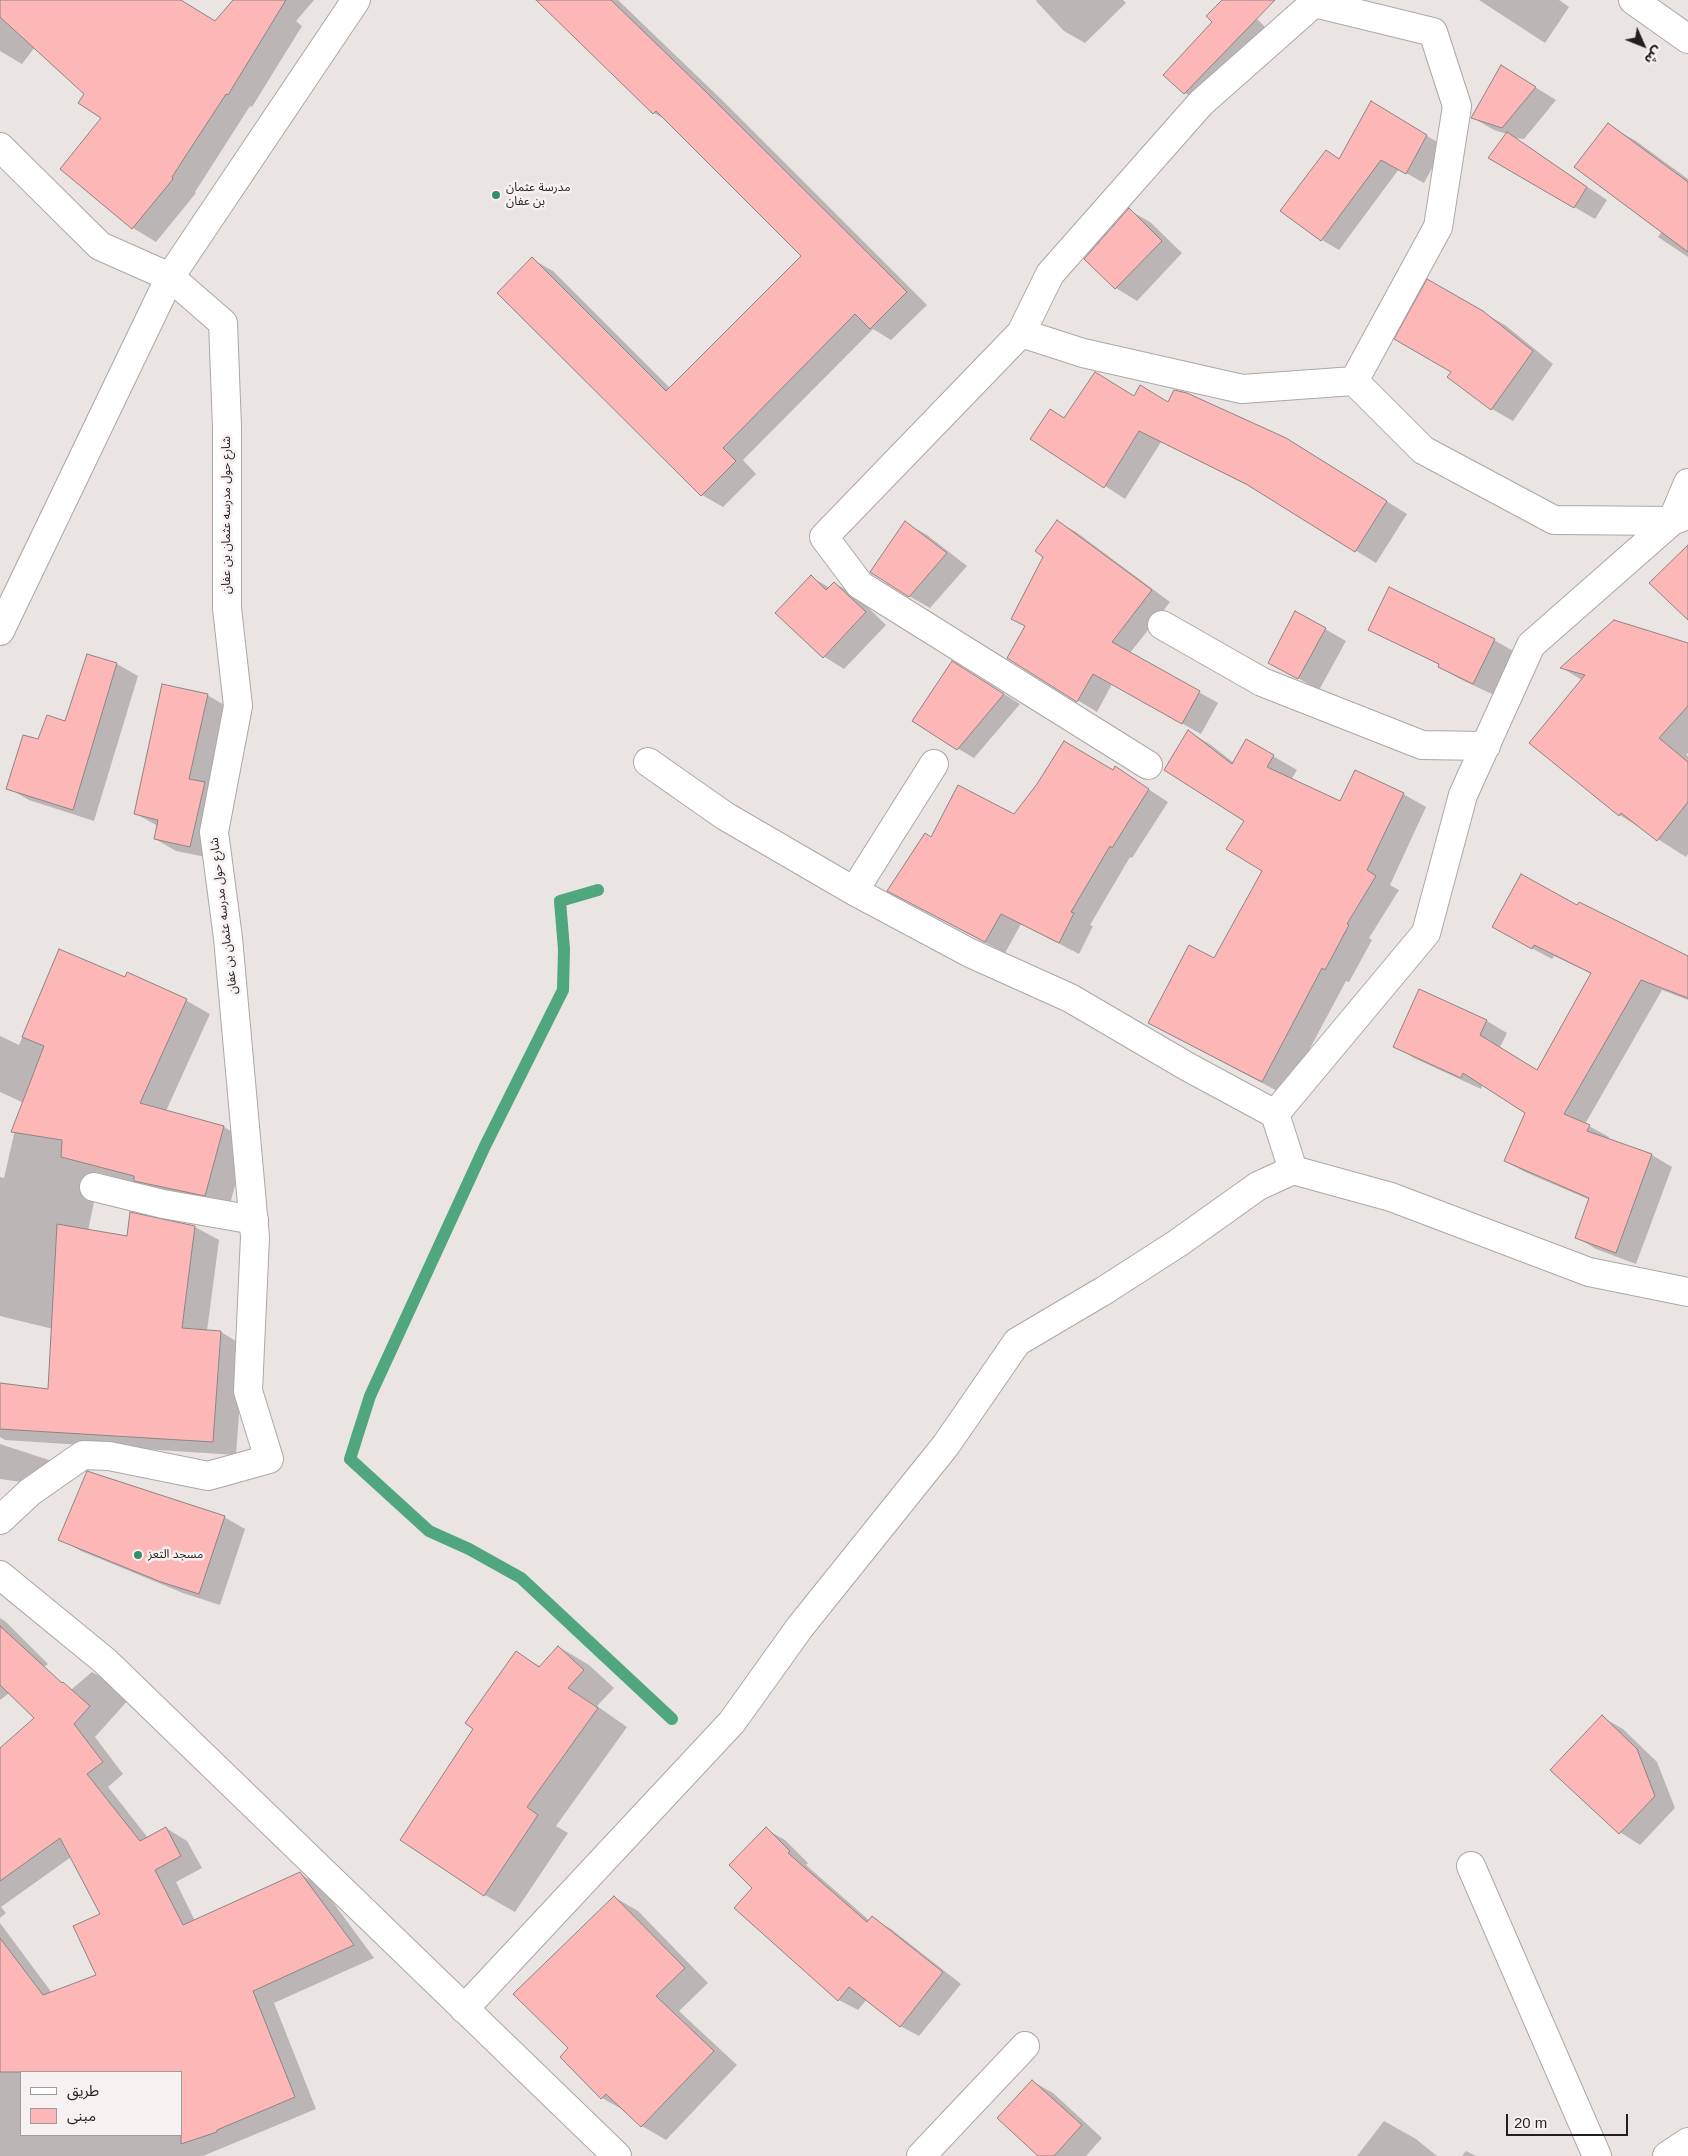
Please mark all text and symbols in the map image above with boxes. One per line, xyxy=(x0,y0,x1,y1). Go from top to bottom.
north arrow xyxy=(1618,20,1668,70)
text: ش xyxy=(1641,43,1666,68)
place label: مدرسة عثمان بن عفان xyxy=(506,181,570,209)
marker: مدرسة عثمان بن عفان xyxy=(490,189,502,201)
street label: شارع حول مدرسه عثمان بن عفان xyxy=(220,436,234,594)
street label: شارع حول مدرسه عثمان بن عفان xyxy=(207,837,241,995)
place label: مسجد التعز xyxy=(148,1548,203,1562)
marker: مسجد التعز xyxy=(132,1549,144,1561)
legend xyxy=(20,2071,182,2136)
text: طريق xyxy=(67,2082,99,2099)
scale bar xyxy=(1508,2104,1630,2136)
text: مبنى xyxy=(67,2107,96,2124)
text: 20 m xyxy=(1514,2114,1547,2131)

